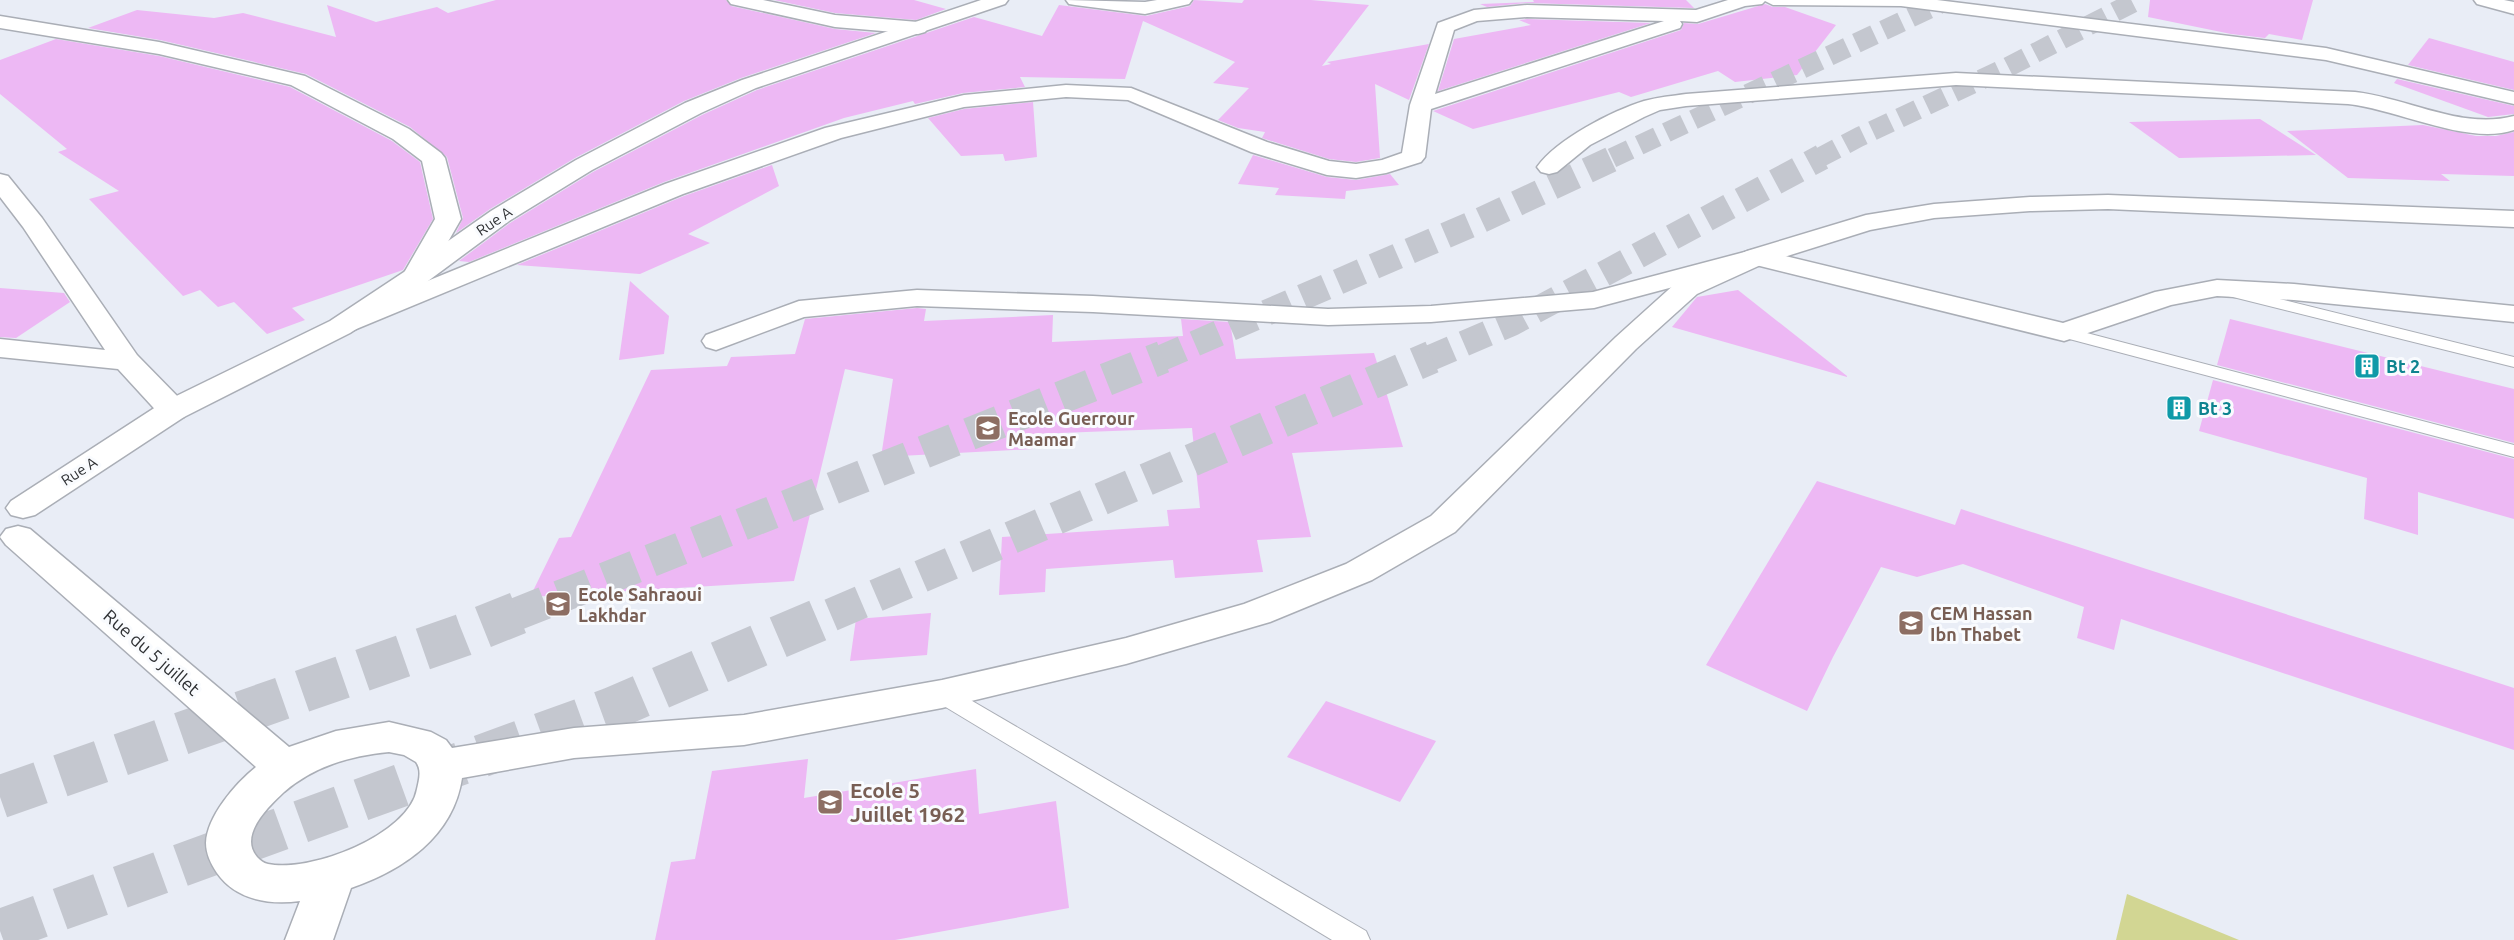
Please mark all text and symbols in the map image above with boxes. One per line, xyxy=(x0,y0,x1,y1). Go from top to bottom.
street label: Rue A xyxy=(473,203,515,239)
building icon: Bt 2 xyxy=(2352,351,2382,381)
place label: Bt 2 xyxy=(2386,356,2420,376)
building icon: Bt 3 xyxy=(2164,393,2194,423)
place label: Bt 3 xyxy=(2198,398,2232,418)
place label: Ecole Guerrour Maamar xyxy=(1008,408,1135,449)
school or university icon: Ecole Guerrour Maamar xyxy=(973,413,1003,443)
street label: Rue A xyxy=(58,453,100,489)
place label: Ecole Sahraoui Lakhdar xyxy=(578,584,702,625)
school or university icon: Ecole Sahraoui Lakhdar xyxy=(543,589,573,619)
place label: CEM Hassan Ibn Thabet xyxy=(1930,603,2033,644)
street label: Rue du 5 juillet xyxy=(100,605,204,699)
school or university icon: CEM Hassan Ibn Thabet xyxy=(1896,608,1926,638)
place label: Ecole 5 Juillet 1962 xyxy=(850,778,965,826)
school or university icon: Ecole 5 Juillet 1962 xyxy=(815,787,845,817)

